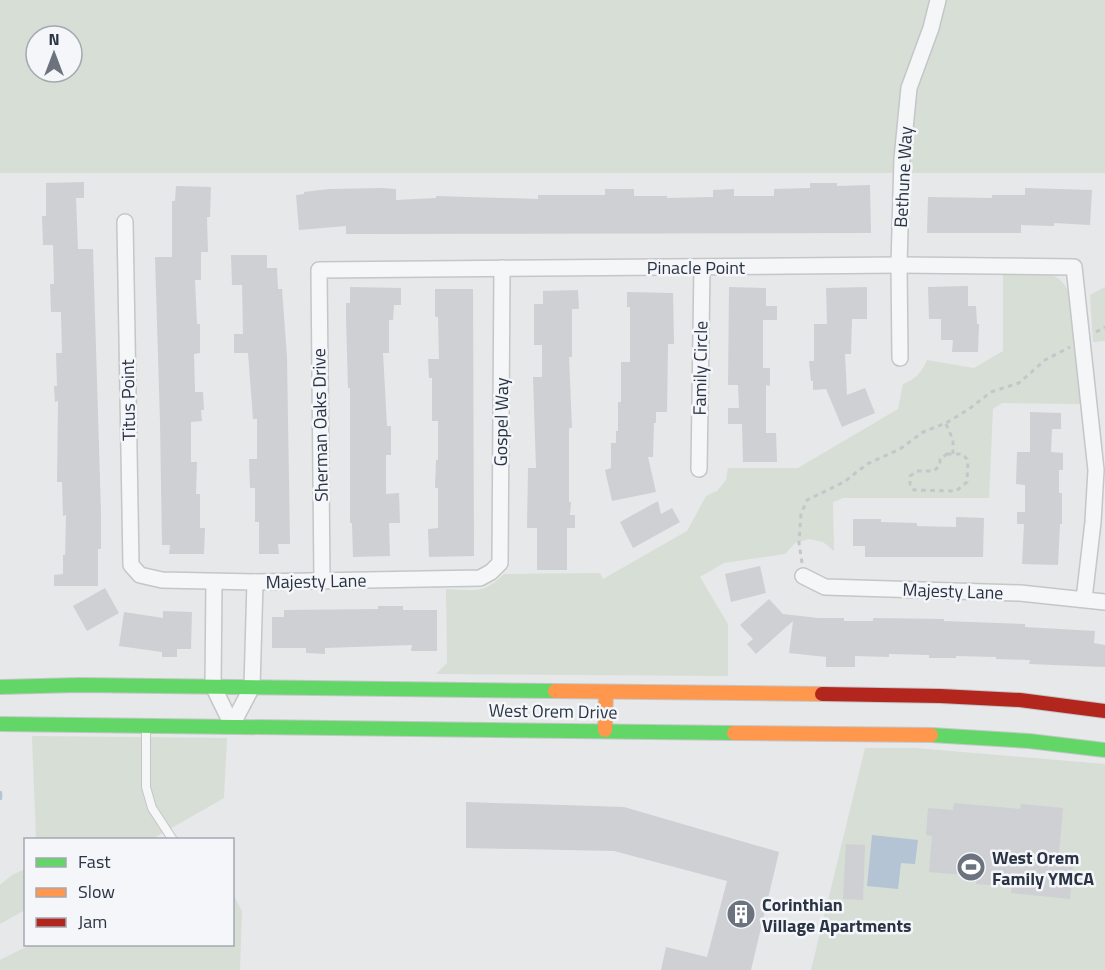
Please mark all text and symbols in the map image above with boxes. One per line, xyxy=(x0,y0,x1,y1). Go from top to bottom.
north arrow xyxy=(24,24,84,84)
text: N xyxy=(48,27,60,51)
street label: Bethune Way xyxy=(887,125,919,228)
street label: Pinacle Point xyxy=(647,254,746,281)
street label: Family Circle xyxy=(686,320,714,416)
street label: Sherman Oaks Drive xyxy=(305,348,335,502)
street label: Titus Point xyxy=(114,358,142,441)
street label: Gospel Way xyxy=(487,377,515,467)
street label: Majesty Lane xyxy=(265,567,367,595)
street label: Majesty Lane xyxy=(902,576,1004,606)
street label: West Orem Drive xyxy=(488,696,618,726)
legend xyxy=(24,838,234,946)
place label: West Orem Family YMCA xyxy=(992,844,1094,892)
text: Fast xyxy=(78,848,111,875)
sports icon: West Orem Family YMCA xyxy=(955,851,987,883)
text: Slow xyxy=(78,878,115,905)
place label: Corinthian Village Apartments xyxy=(762,891,912,939)
building icon: Corinthian Village Apartments xyxy=(725,898,757,930)
text: Jam xyxy=(78,908,107,935)

